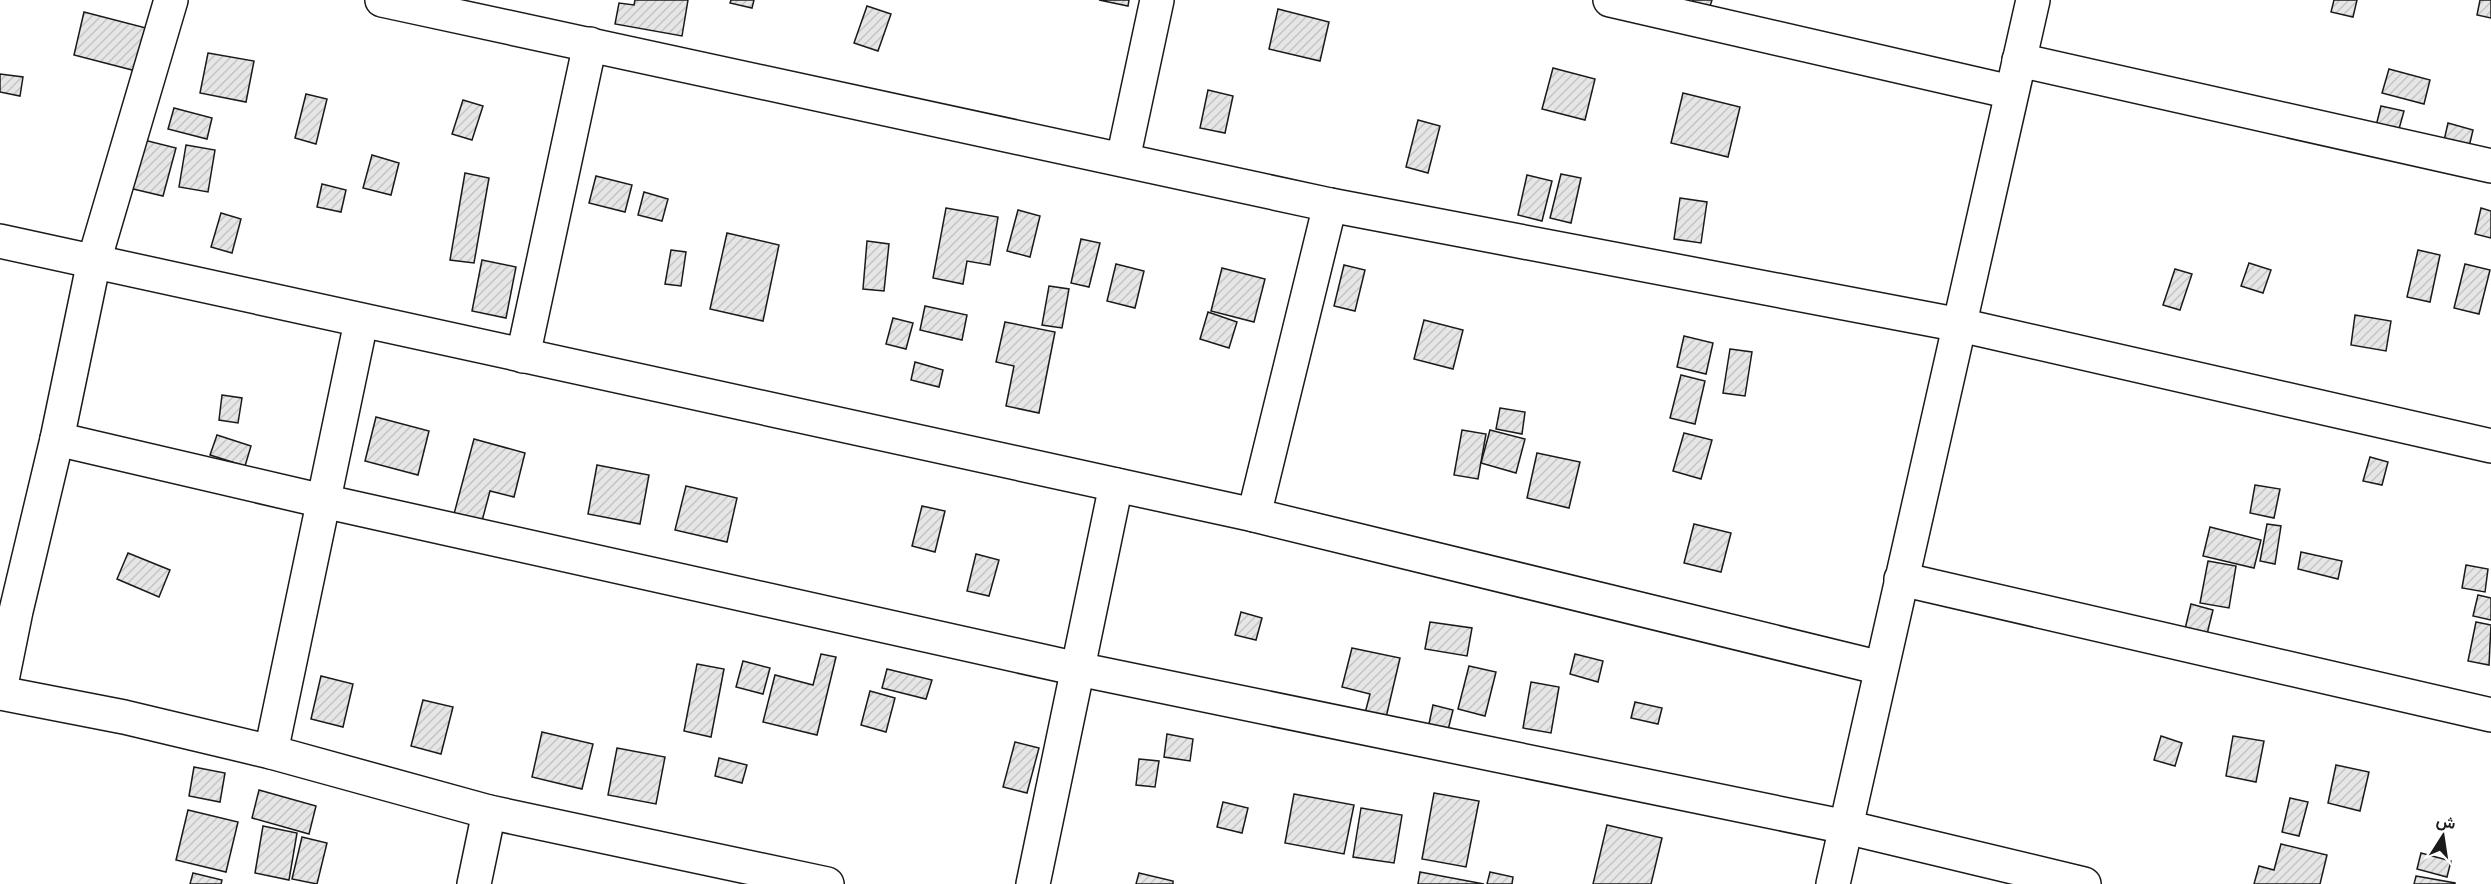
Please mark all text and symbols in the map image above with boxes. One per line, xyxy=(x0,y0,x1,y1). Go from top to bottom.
north arrow xyxy=(2413,806,2473,866)
text: ش xyxy=(2435,810,2458,833)

